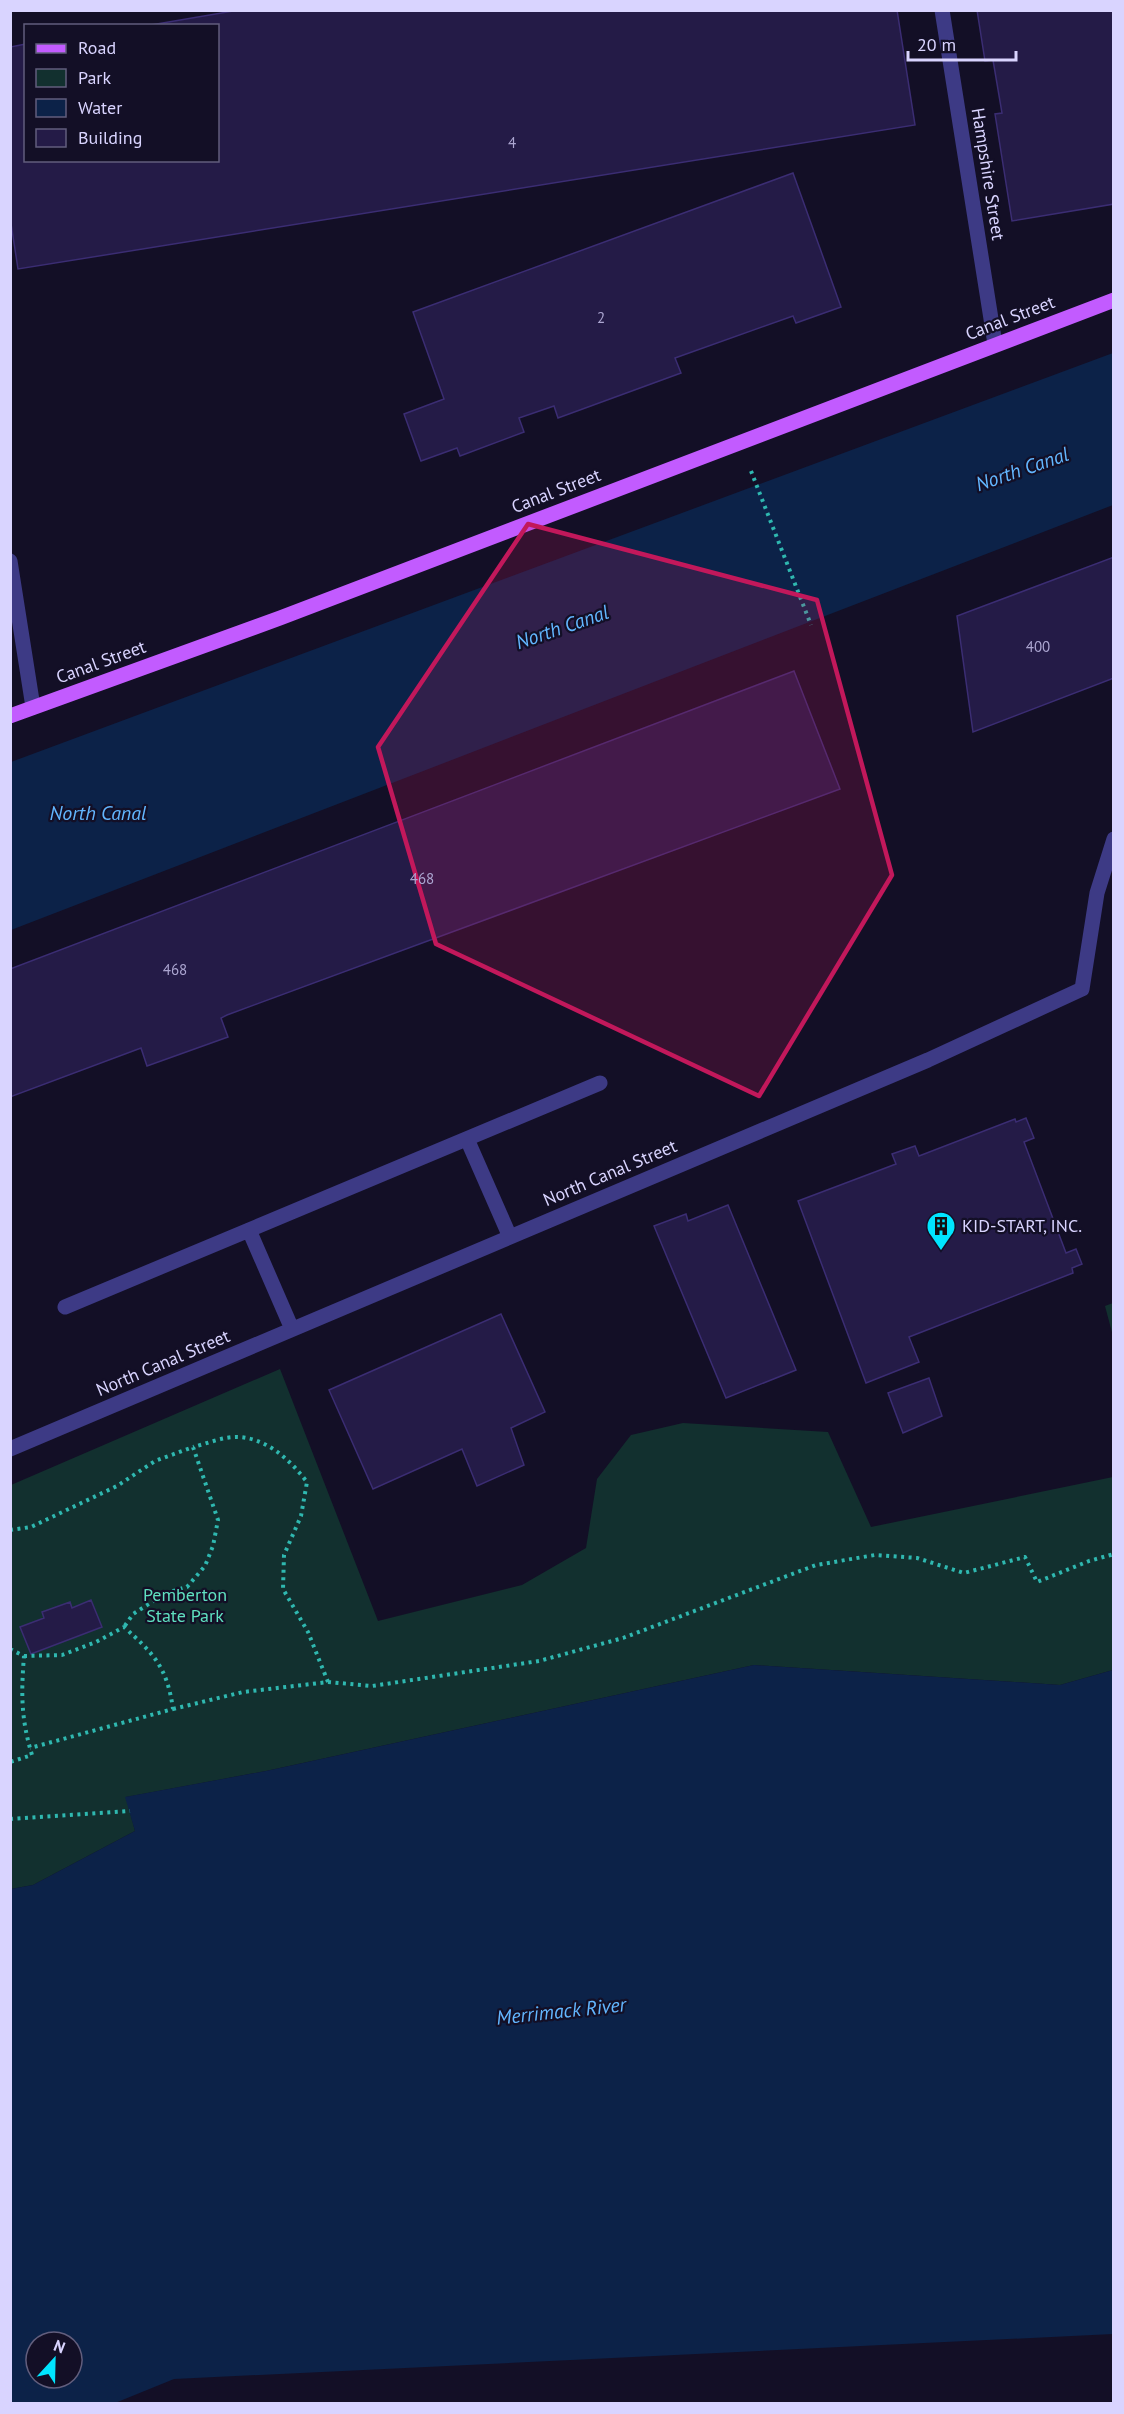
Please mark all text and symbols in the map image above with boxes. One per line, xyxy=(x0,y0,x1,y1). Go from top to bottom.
legend xyxy=(24,24,219,162)
scale bar xyxy=(908,24,1016,62)
text: 20 m xyxy=(917,33,956,56)
text: Road xyxy=(78,36,116,59)
text: Park xyxy=(78,66,111,89)
text: Water xyxy=(78,96,122,119)
street label: Hampshire Street xyxy=(967,106,1010,242)
text: Building xyxy=(78,126,142,149)
house number: 4 xyxy=(508,133,516,152)
street label: Canal Street xyxy=(962,290,1058,345)
house number: 2 xyxy=(597,308,605,327)
water label: North Canal xyxy=(972,441,1073,497)
street label: Canal Street xyxy=(508,463,604,518)
water label: North Canal xyxy=(512,599,613,655)
street label: Canal Street xyxy=(53,635,149,688)
house number: 400 xyxy=(1026,637,1050,656)
water label: North Canal xyxy=(50,800,147,826)
house number: 468 xyxy=(410,869,434,888)
house number: 468 xyxy=(163,960,187,979)
street label: North Canal Street xyxy=(540,1134,680,1211)
building icon: KID-START, INC. xyxy=(925,1210,957,1252)
place label: KID-START, INC. xyxy=(962,1214,1082,1237)
street label: North Canal Street xyxy=(93,1324,233,1401)
park label: Pemberton State Park xyxy=(143,1583,227,1627)
water label: Merrimack River xyxy=(495,1991,629,2031)
north arrow xyxy=(24,2330,84,2390)
text: N xyxy=(51,2335,68,2357)

